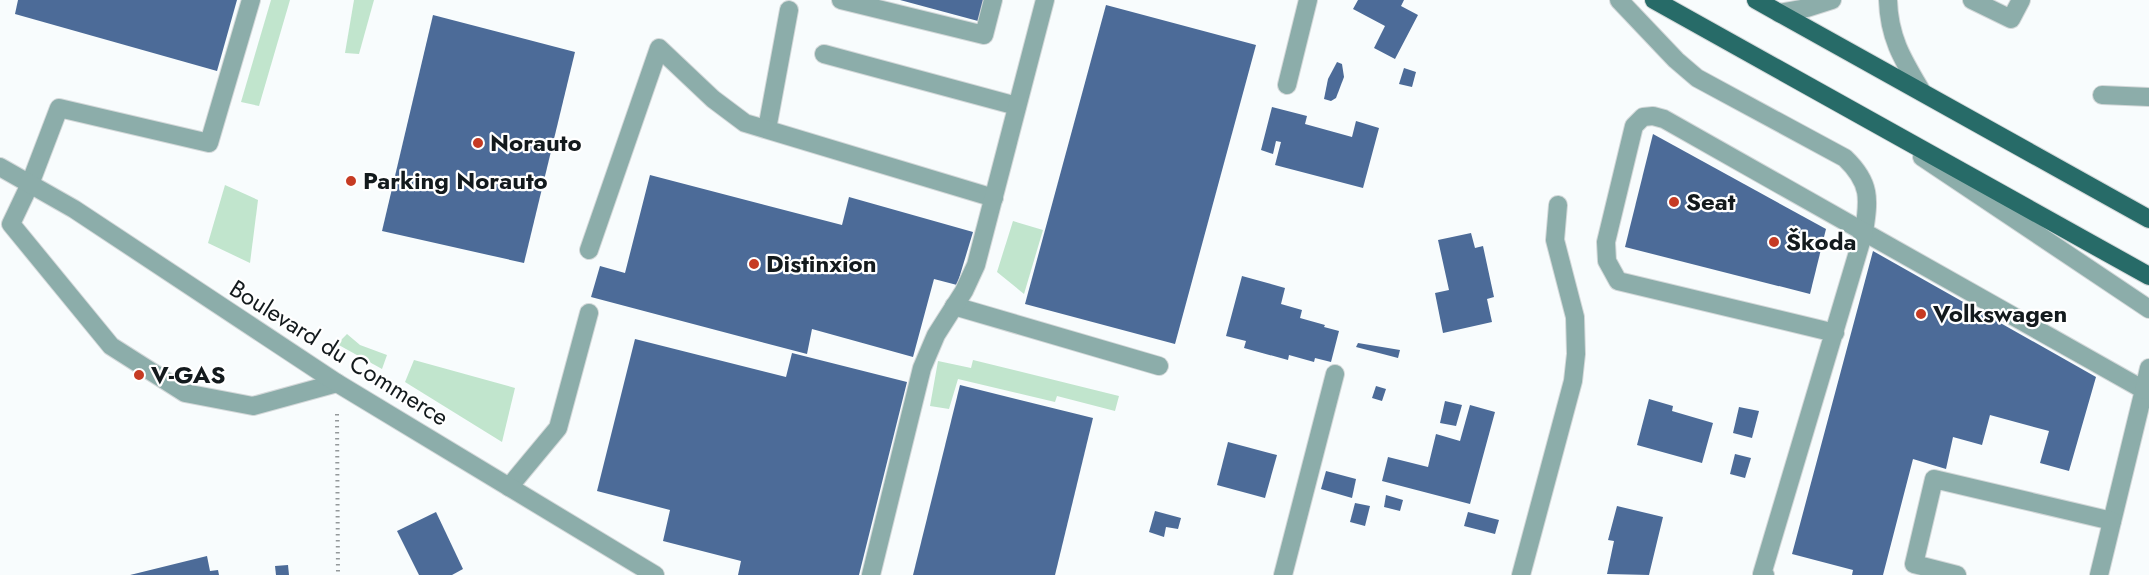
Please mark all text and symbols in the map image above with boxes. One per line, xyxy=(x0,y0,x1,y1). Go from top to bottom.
place label: Norauto xyxy=(490,125,582,160)
marker: Norauto xyxy=(471,136,485,150)
place label: Parking Norauto xyxy=(363,163,548,198)
marker: Parking Norauto xyxy=(344,174,358,188)
place label: Seat xyxy=(1686,184,1736,219)
marker: Seat xyxy=(1667,195,1681,209)
place label: Škoda xyxy=(1786,224,1856,259)
marker: Škoda xyxy=(1767,235,1781,249)
place label: Distinxion xyxy=(766,246,877,281)
marker: Distinxion xyxy=(747,257,761,271)
street label: Boulevard du Commerce xyxy=(223,271,456,434)
place label: Volkswagen xyxy=(1932,296,2067,331)
marker: Volkswagen xyxy=(1914,307,1928,321)
place label: V-GAS xyxy=(150,357,225,392)
marker: V-GAS xyxy=(132,368,146,382)

